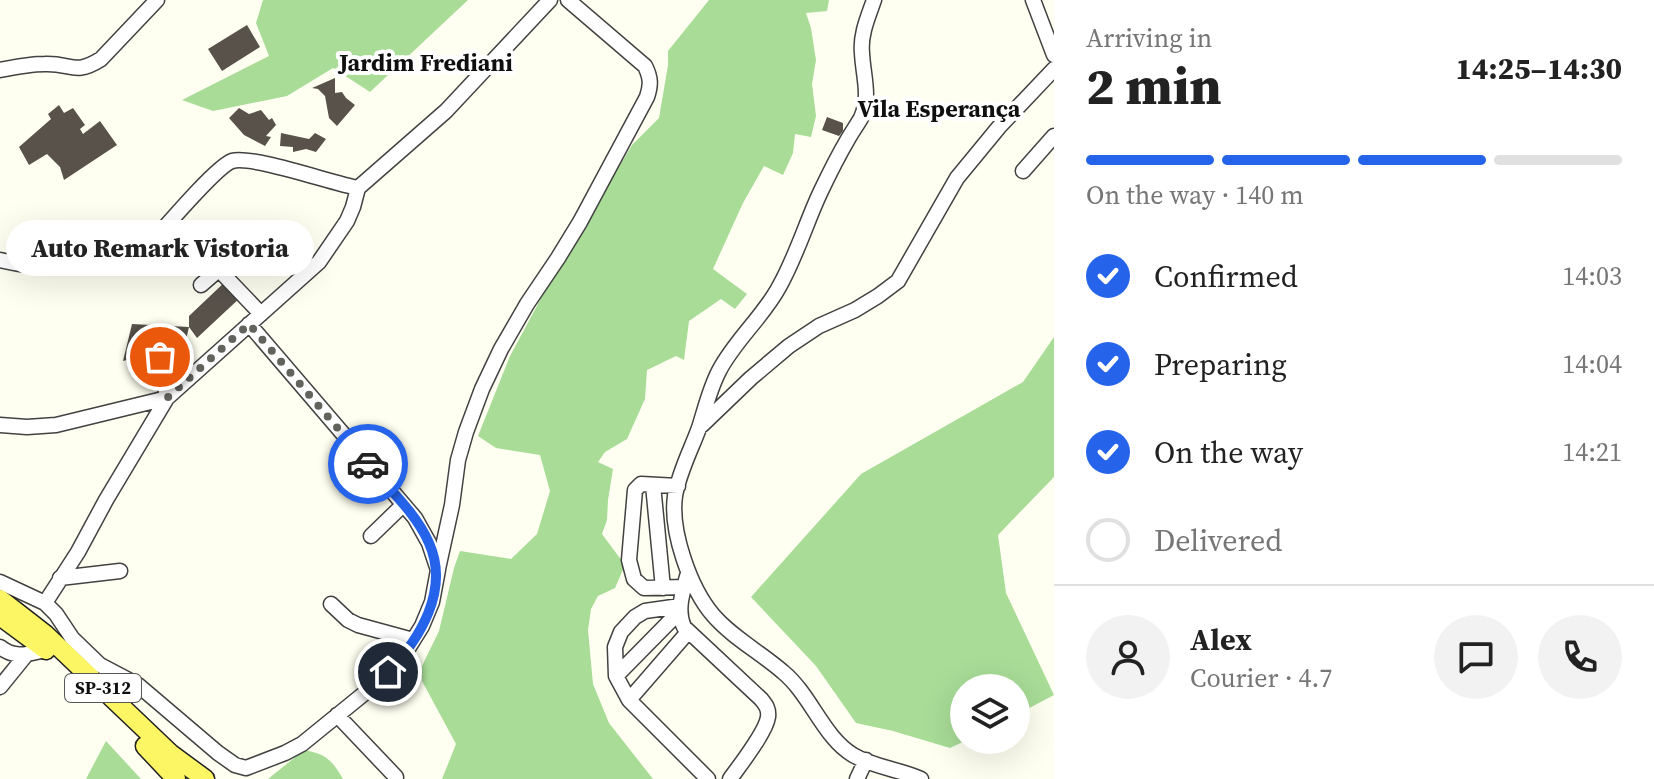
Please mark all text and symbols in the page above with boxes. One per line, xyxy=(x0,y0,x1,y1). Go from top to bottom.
text: Arriving in xyxy=(1086,20,1212,56)
district label: Jardim Frediani xyxy=(337,46,513,79)
text: 14:25–14:30 xyxy=(1455,48,1622,89)
text: 2 min xyxy=(1086,50,1222,121)
district label: Vila Esperança xyxy=(857,92,1021,125)
text: On the way · 140 m xyxy=(1086,177,1304,213)
callout: Auto Remark Vistoria xyxy=(6,221,314,277)
text: Auto Remark Vistoria xyxy=(31,230,289,266)
icon: check xyxy=(1086,254,1130,298)
text: Confirmed xyxy=(1154,256,1298,297)
text: 14:03 xyxy=(1562,258,1622,294)
pin xyxy=(126,323,194,391)
icon: bag xyxy=(138,335,182,379)
icon: check xyxy=(1086,342,1130,386)
text: Preparing xyxy=(1154,344,1287,385)
text: 14:04 xyxy=(1562,346,1622,382)
courier xyxy=(328,424,408,504)
icon: check xyxy=(1086,430,1130,474)
text: On the way xyxy=(1154,432,1303,473)
text: 14:21 xyxy=(1562,434,1622,470)
icon: car xyxy=(346,442,390,486)
text: Delivered xyxy=(1154,520,1282,561)
button: person xyxy=(1086,615,1170,699)
button: chat xyxy=(1434,615,1518,699)
button: phone xyxy=(1538,615,1622,699)
text: Alex xyxy=(1190,619,1252,660)
pin xyxy=(354,638,422,706)
icon: home xyxy=(366,650,410,694)
text: Courier · 4.7 xyxy=(1190,660,1332,696)
road number: SP-312 xyxy=(65,674,141,702)
map controls xyxy=(950,674,1030,754)
button: layers xyxy=(950,674,1030,754)

